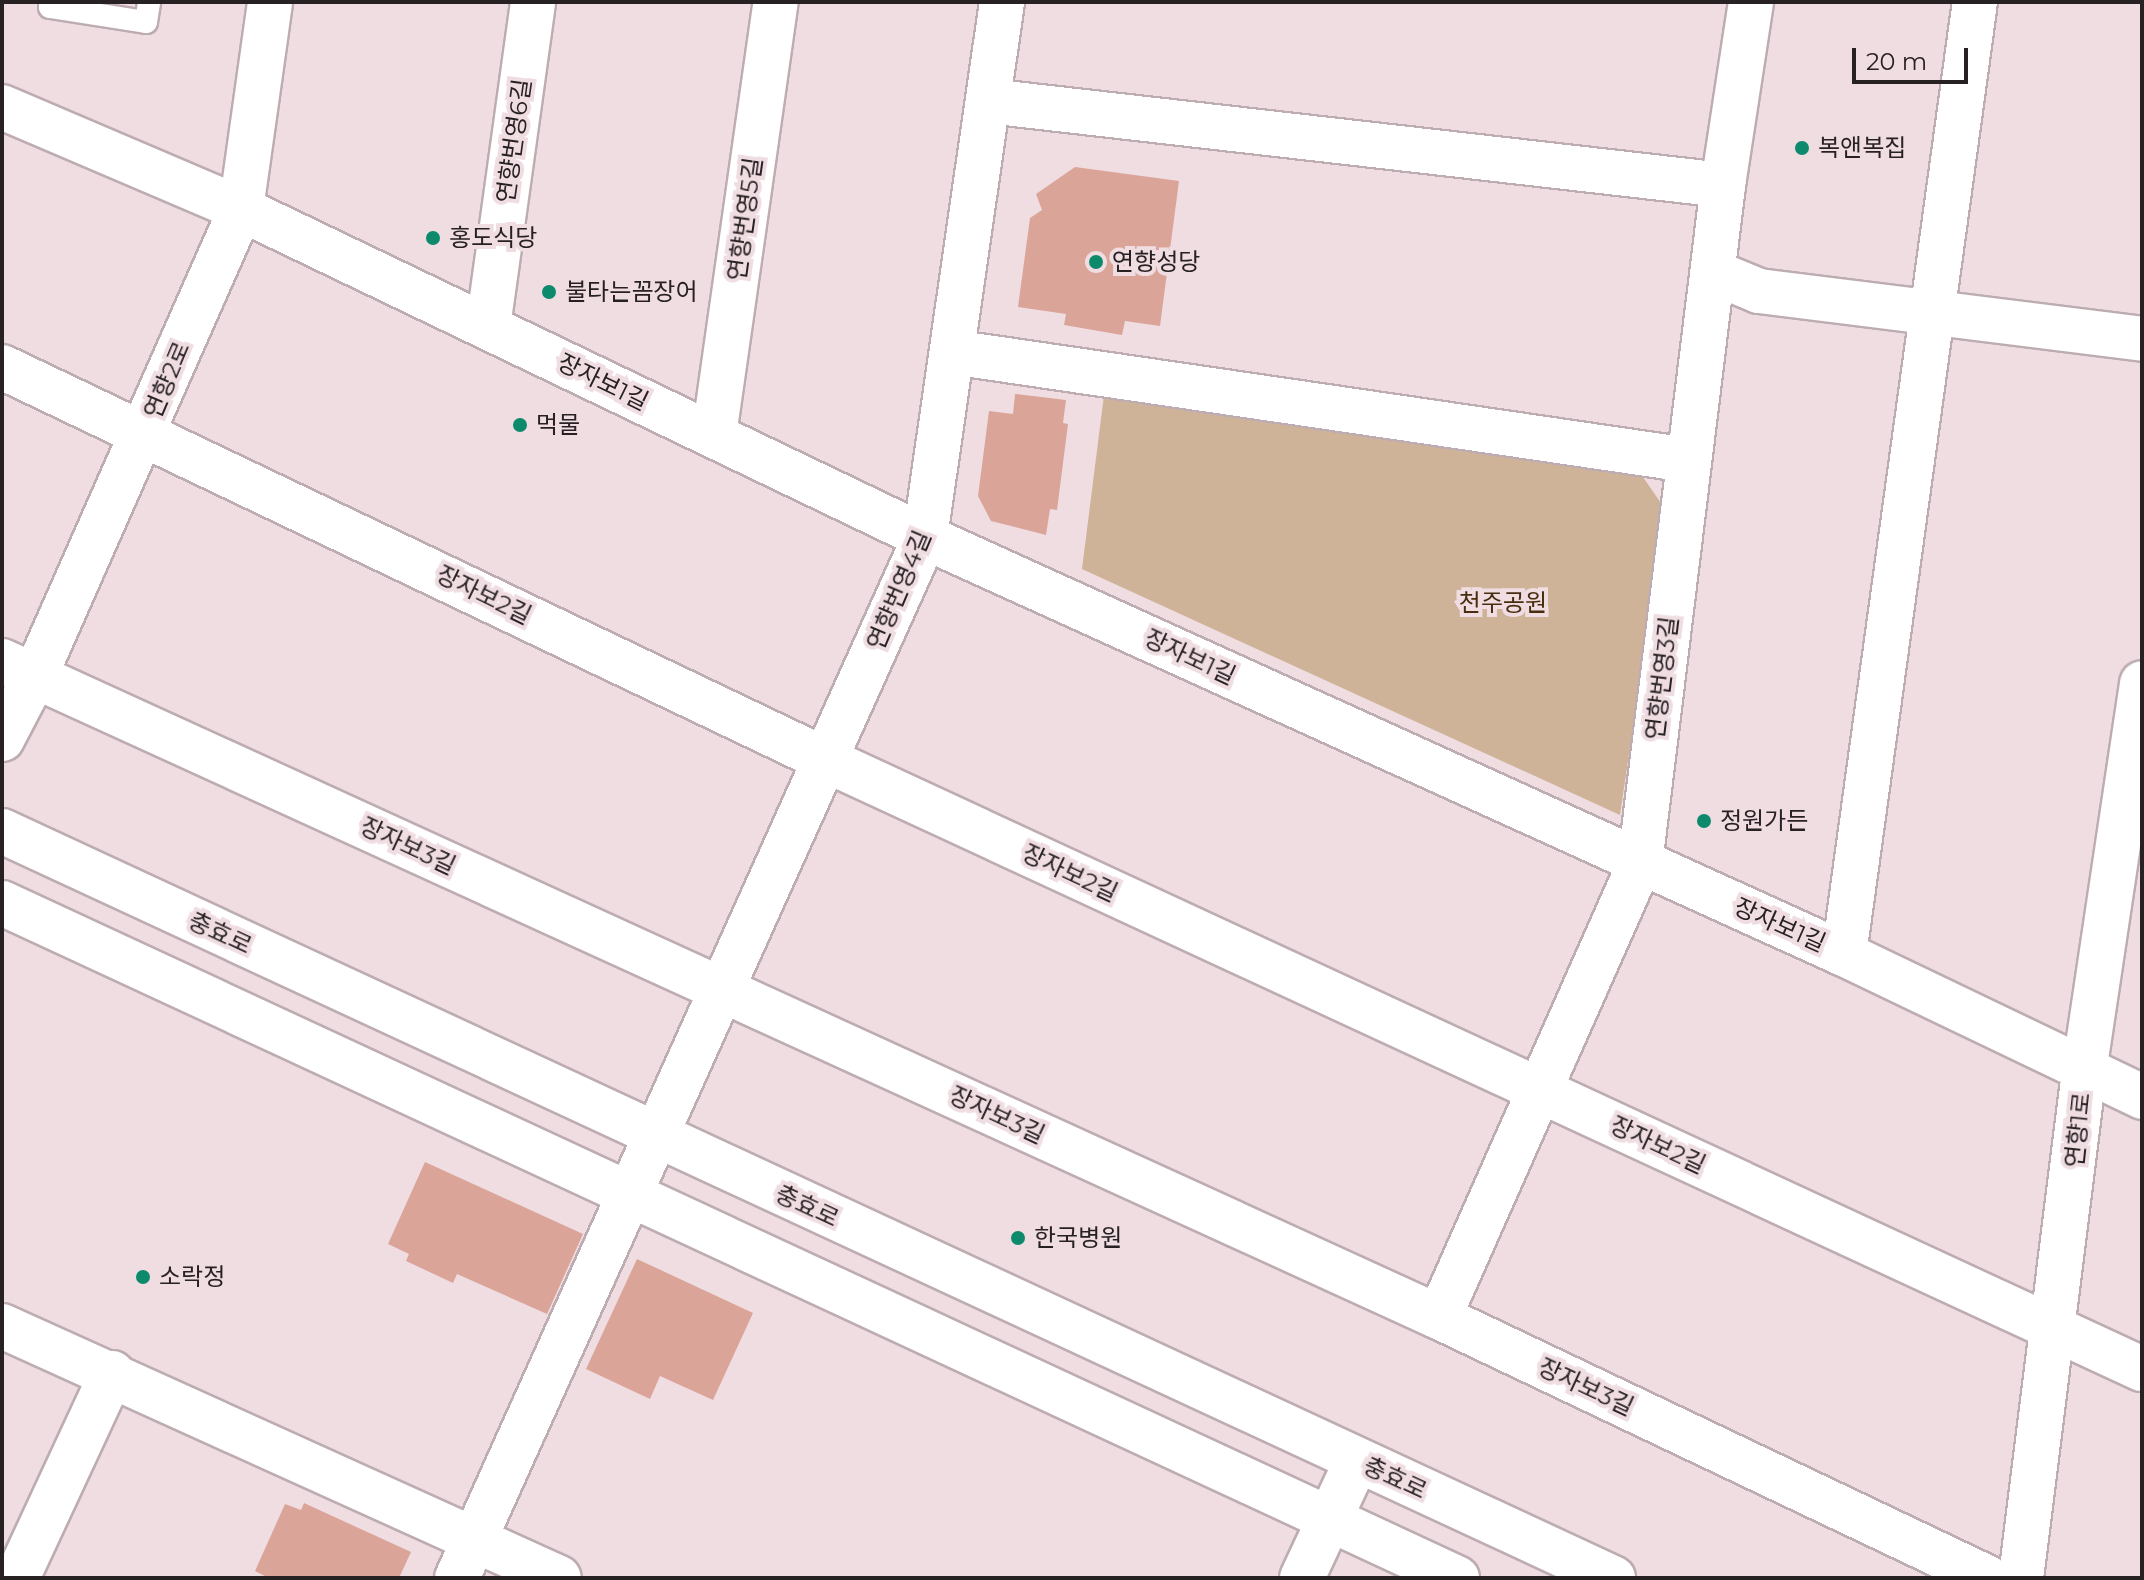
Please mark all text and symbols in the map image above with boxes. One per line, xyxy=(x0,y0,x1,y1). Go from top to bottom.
scale bar xyxy=(1856,32,1972,82)
text: 20 m xyxy=(1866,47,1927,76)
street label: 연향번영6길 xyxy=(491,77,537,205)
place label: 복앤복집 xyxy=(1818,134,1906,162)
marker: 복앤복집 xyxy=(1793,139,1811,157)
street label: 연향번영5길 xyxy=(722,156,768,282)
place label: 홍도식당 xyxy=(449,224,537,252)
marker: 홍도식당 xyxy=(424,229,442,247)
place label: 연향성당 xyxy=(1112,248,1200,276)
marker: 연향성당 xyxy=(1087,253,1105,271)
place label: 불타는꼼장어 xyxy=(565,278,697,306)
marker: 불타는꼼장어 xyxy=(540,283,558,301)
street label: 연향2로 xyxy=(138,338,196,422)
street label: 장자보1길 xyxy=(553,348,653,416)
place label: 먹물 xyxy=(536,411,580,439)
marker: 먹물 xyxy=(511,416,529,434)
street label: 연향번영4길 xyxy=(861,526,937,654)
street label: 장자보2길 xyxy=(432,560,536,630)
park label: 천주공원 xyxy=(1459,589,1547,617)
street label: 연향번영3길 xyxy=(1640,615,1684,741)
street label: 장자보1길 xyxy=(1140,623,1240,691)
place label: 정원가든 xyxy=(1720,807,1808,835)
street label: 장자보3길 xyxy=(356,811,460,881)
marker: 정원가든 xyxy=(1695,812,1713,830)
street label: 장자보2길 xyxy=(1018,838,1122,908)
street label: 장자보1길 xyxy=(1730,892,1830,958)
street label: 충효로 xyxy=(184,906,256,960)
street label: 장자보3길 xyxy=(945,1080,1049,1150)
street label: 연향1로 xyxy=(2060,1091,2096,1169)
street label: 장자보2길 xyxy=(1606,1110,1710,1180)
street label: 충효로 xyxy=(771,1179,843,1233)
place label: 한국병원 xyxy=(1034,1224,1122,1252)
marker: 한국병원 xyxy=(1009,1229,1027,1247)
place label: 소락정 xyxy=(159,1263,225,1291)
marker: 소락정 xyxy=(134,1268,152,1286)
street label: 장자보3길 xyxy=(1534,1352,1638,1422)
street label: 충효로 xyxy=(1359,1451,1431,1505)

